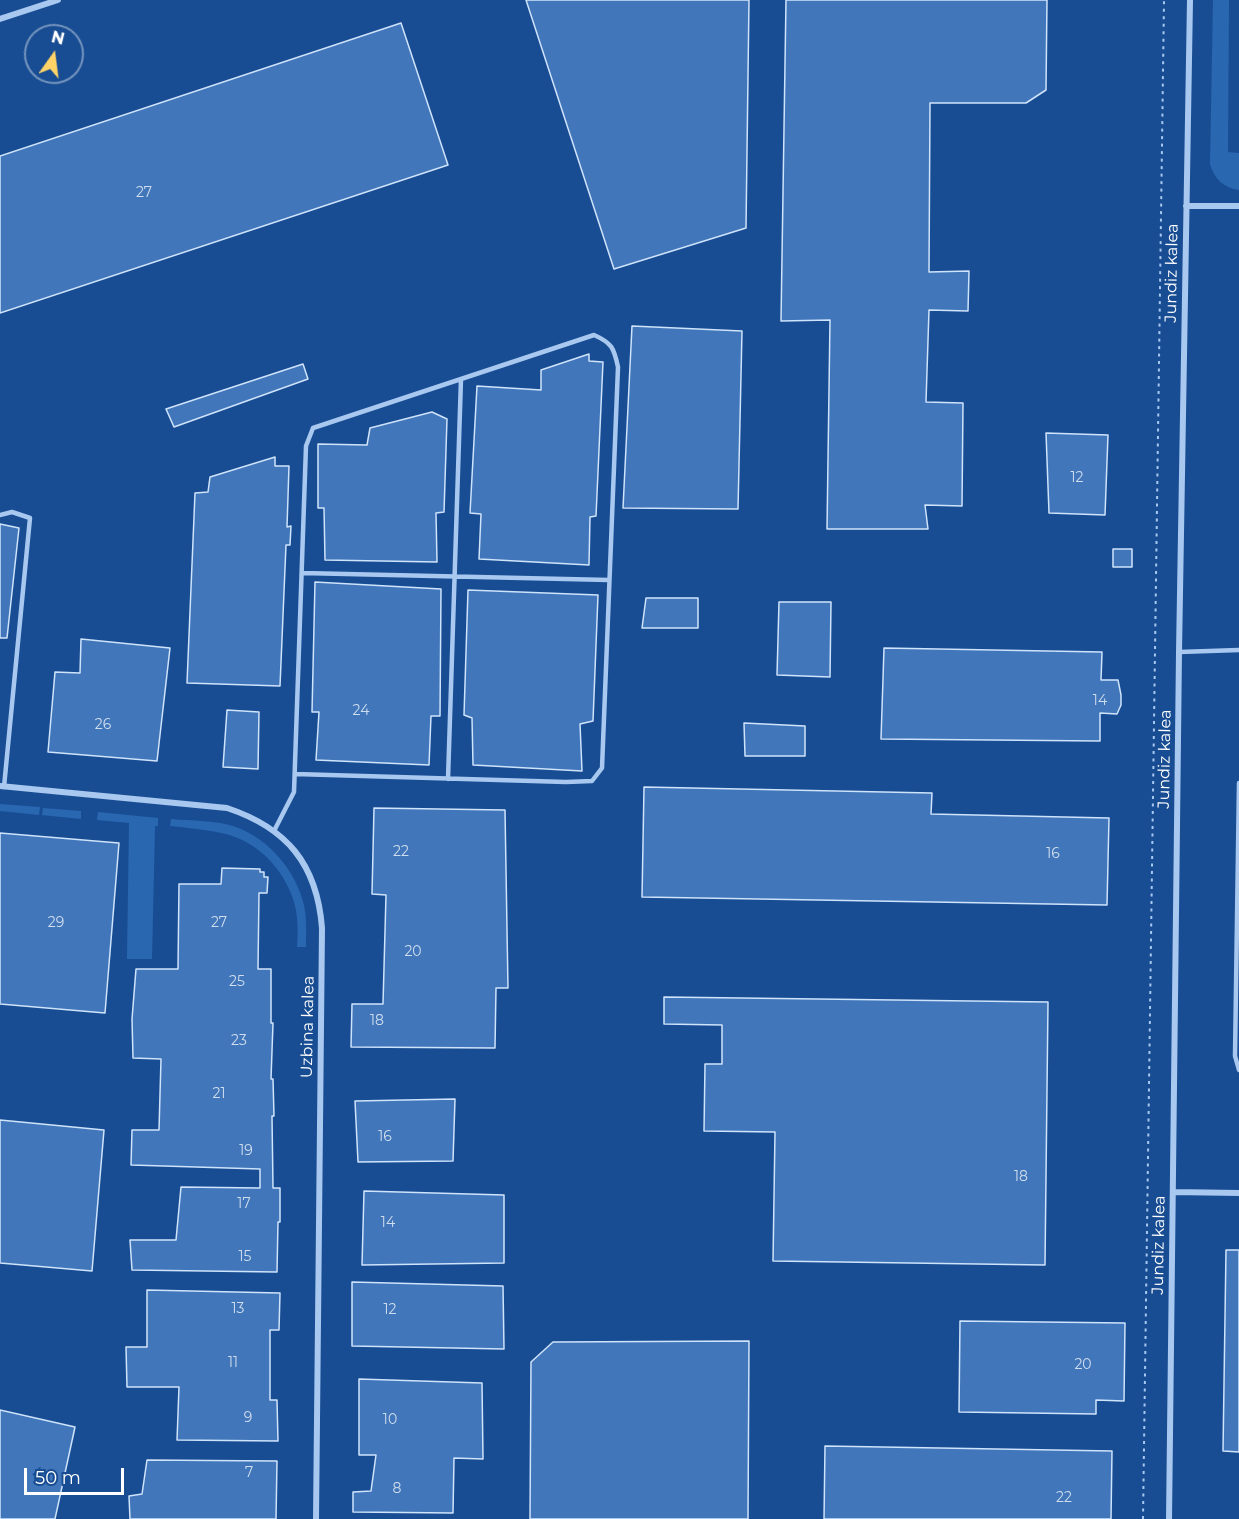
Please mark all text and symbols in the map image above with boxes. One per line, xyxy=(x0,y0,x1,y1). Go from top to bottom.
north arrow xyxy=(24,24,84,84)
text: N xyxy=(49,27,67,49)
house number: 27 xyxy=(136,185,152,201)
street label: Jundiz kalea xyxy=(1162,223,1182,323)
house number: 12 xyxy=(1070,470,1084,486)
house number: 14 xyxy=(1093,693,1107,709)
house number: 24 xyxy=(353,703,369,719)
street label: Jundiz kalea xyxy=(1155,709,1175,809)
house number: 26 xyxy=(95,717,111,733)
house number: 22 xyxy=(393,844,409,860)
house number: 16 xyxy=(1046,846,1060,862)
house number: 29 xyxy=(48,915,64,931)
house number: 27 xyxy=(211,915,227,931)
house number: 20 xyxy=(404,944,422,960)
house number: 25 xyxy=(229,974,245,990)
street label: Uzbina kalea xyxy=(298,976,318,1078)
house number: 18 xyxy=(370,1013,384,1029)
house number: 23 xyxy=(231,1033,247,1049)
house number: 21 xyxy=(212,1086,226,1102)
house number: 16 xyxy=(378,1129,392,1145)
house number: 19 xyxy=(239,1143,253,1159)
house number: 18 xyxy=(1014,1169,1028,1185)
street label: Jundiz kalea xyxy=(1149,1195,1169,1295)
house number: 17 xyxy=(237,1196,251,1212)
house number: 14 xyxy=(381,1215,395,1231)
house number: 15 xyxy=(239,1249,251,1265)
house number: 13 xyxy=(232,1301,244,1317)
house number: 12 xyxy=(383,1302,397,1318)
house number: 11 xyxy=(228,1355,238,1371)
house number: 20 xyxy=(1074,1357,1092,1373)
house number: 9 xyxy=(244,1410,252,1426)
house number: 10 xyxy=(383,1412,397,1428)
scale bar xyxy=(27,1456,128,1494)
house number: 7 xyxy=(245,1465,253,1481)
text: 50 m xyxy=(35,1467,81,1489)
house number: 8 xyxy=(393,1481,401,1497)
house number: 22 xyxy=(1056,1490,1072,1506)

